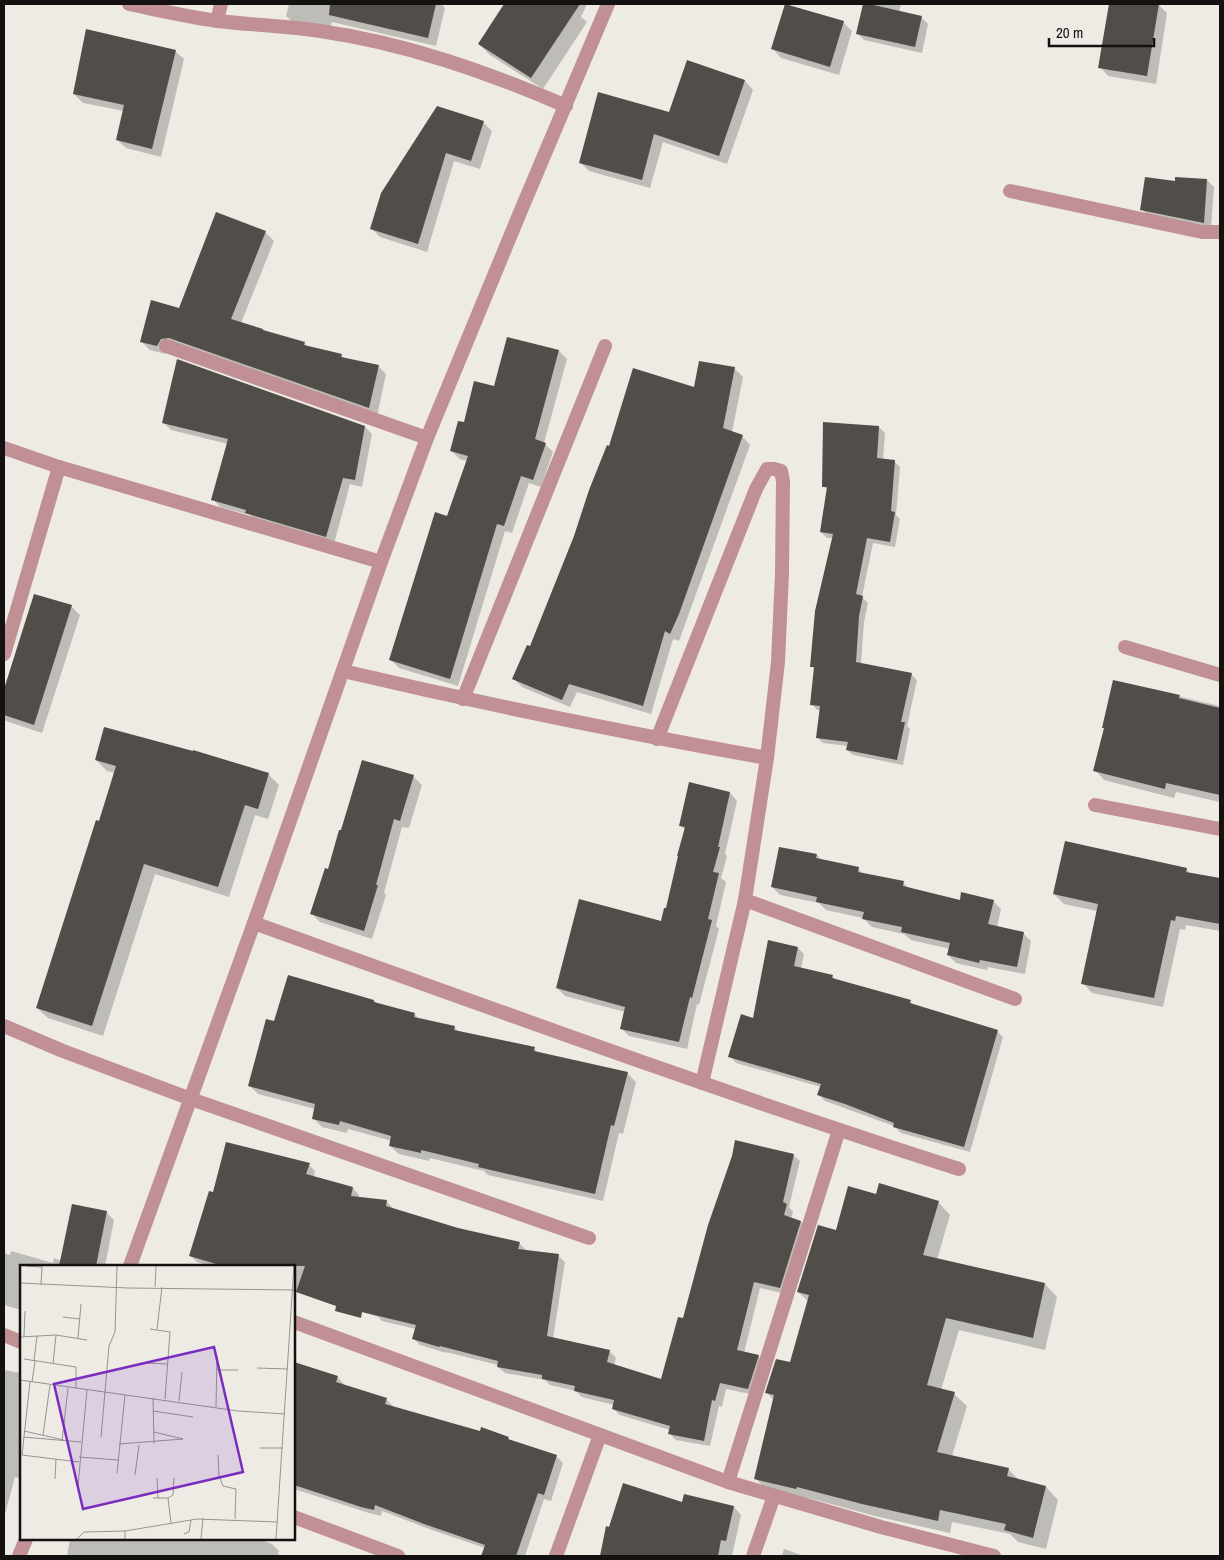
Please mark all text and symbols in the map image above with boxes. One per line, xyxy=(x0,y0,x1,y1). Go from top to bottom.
scale bar xyxy=(1049,15,1154,47)
text: 20 m xyxy=(1056,22,1083,43)
inset map xyxy=(20,1265,295,1540)

